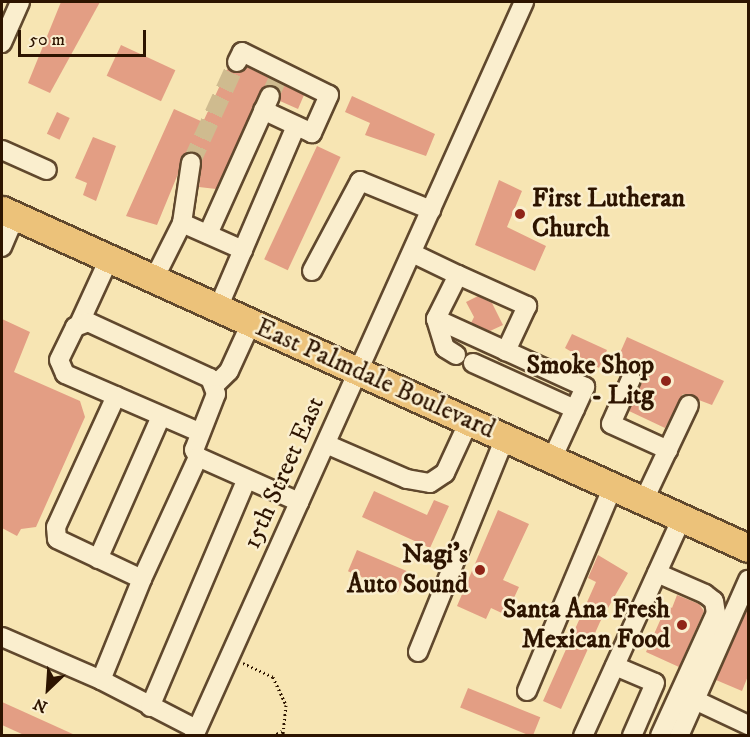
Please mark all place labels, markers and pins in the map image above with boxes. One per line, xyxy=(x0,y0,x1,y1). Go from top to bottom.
place label: First Lutheran Church xyxy=(532,183,685,244)
marker: First Lutheran Church xyxy=(513,207,527,221)
place label: Smoke Shop - Litg xyxy=(526,350,654,412)
marker: Smoke Shop - Litg xyxy=(659,374,673,388)
place label: Nagi's Auto Sound xyxy=(347,539,468,600)
marker: Nagi's Auto Sound xyxy=(473,563,487,577)
place label: Santa Ana Fresh Mexican Food xyxy=(503,594,670,656)
marker: Santa Ana Fresh Mexican Food xyxy=(675,618,689,632)

